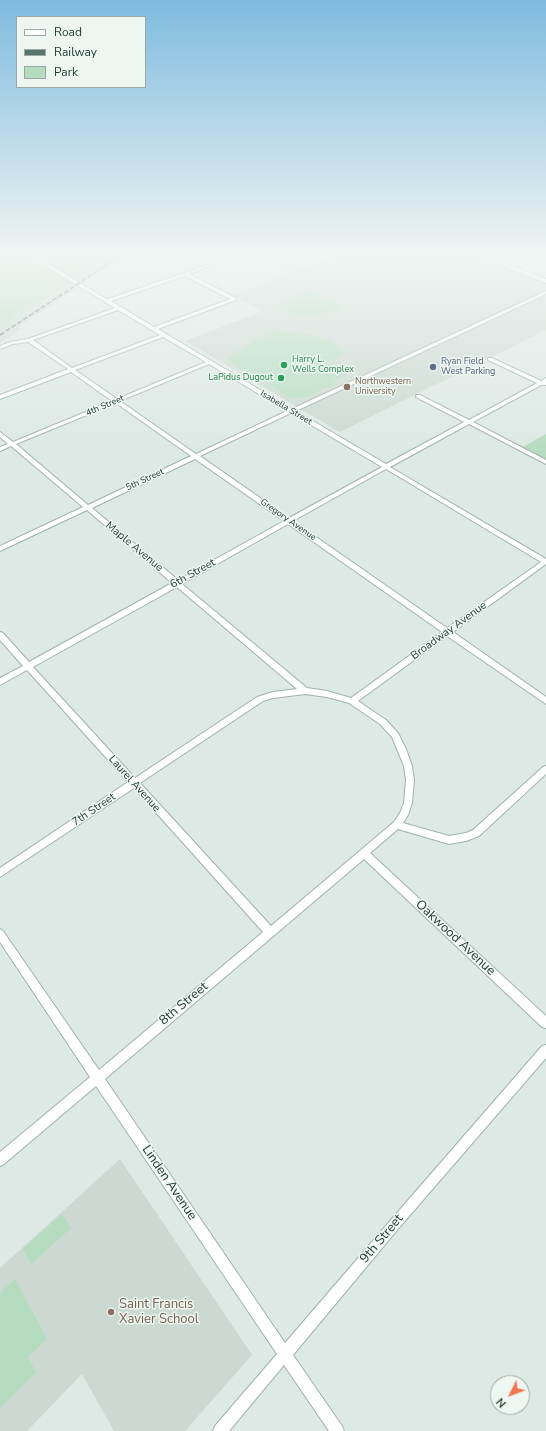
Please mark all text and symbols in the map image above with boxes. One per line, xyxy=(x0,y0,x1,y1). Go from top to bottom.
legend xyxy=(16,16,146,88)
text: Road xyxy=(54,24,82,40)
text: Railway xyxy=(54,44,97,60)
text: Park xyxy=(54,64,78,80)
place label: Harry L. Wells Complex xyxy=(292,355,354,376)
place label: Ryan Field West Parking xyxy=(441,357,495,378)
marker: Harry L. Wells Complex xyxy=(279,360,289,370)
marker: Ryan Field West Parking xyxy=(428,362,438,372)
place label: LaPidus Dugout xyxy=(208,373,273,383)
marker: LaPidus Dugout xyxy=(276,373,286,383)
place label: Northwestern University xyxy=(355,377,411,398)
marker: Northwestern University xyxy=(342,382,352,392)
street label: Isabella Street xyxy=(258,388,314,428)
street label: 4th Street xyxy=(84,393,126,419)
street label: 5th Street xyxy=(124,467,166,493)
street label: Gregory Avenue xyxy=(258,497,318,543)
street label: Maple Avenue xyxy=(103,519,165,575)
street label: 6th Street xyxy=(168,556,218,592)
street label: Broadway Avenue xyxy=(409,599,489,663)
street label: Laurel Avenue xyxy=(105,753,163,815)
street label: 7th Street xyxy=(70,791,118,829)
street label: Oakwood Avenue xyxy=(412,897,498,979)
street label: 8th Street xyxy=(157,979,211,1029)
street label: Linden Avenue xyxy=(138,1143,200,1223)
street label: 9th Street xyxy=(357,1212,407,1266)
place label: Saint Francis Xavier School xyxy=(119,1297,199,1328)
marker: Saint Francis Xavier School xyxy=(106,1307,116,1317)
north arrow xyxy=(490,1375,530,1415)
text: N xyxy=(493,1395,510,1411)

